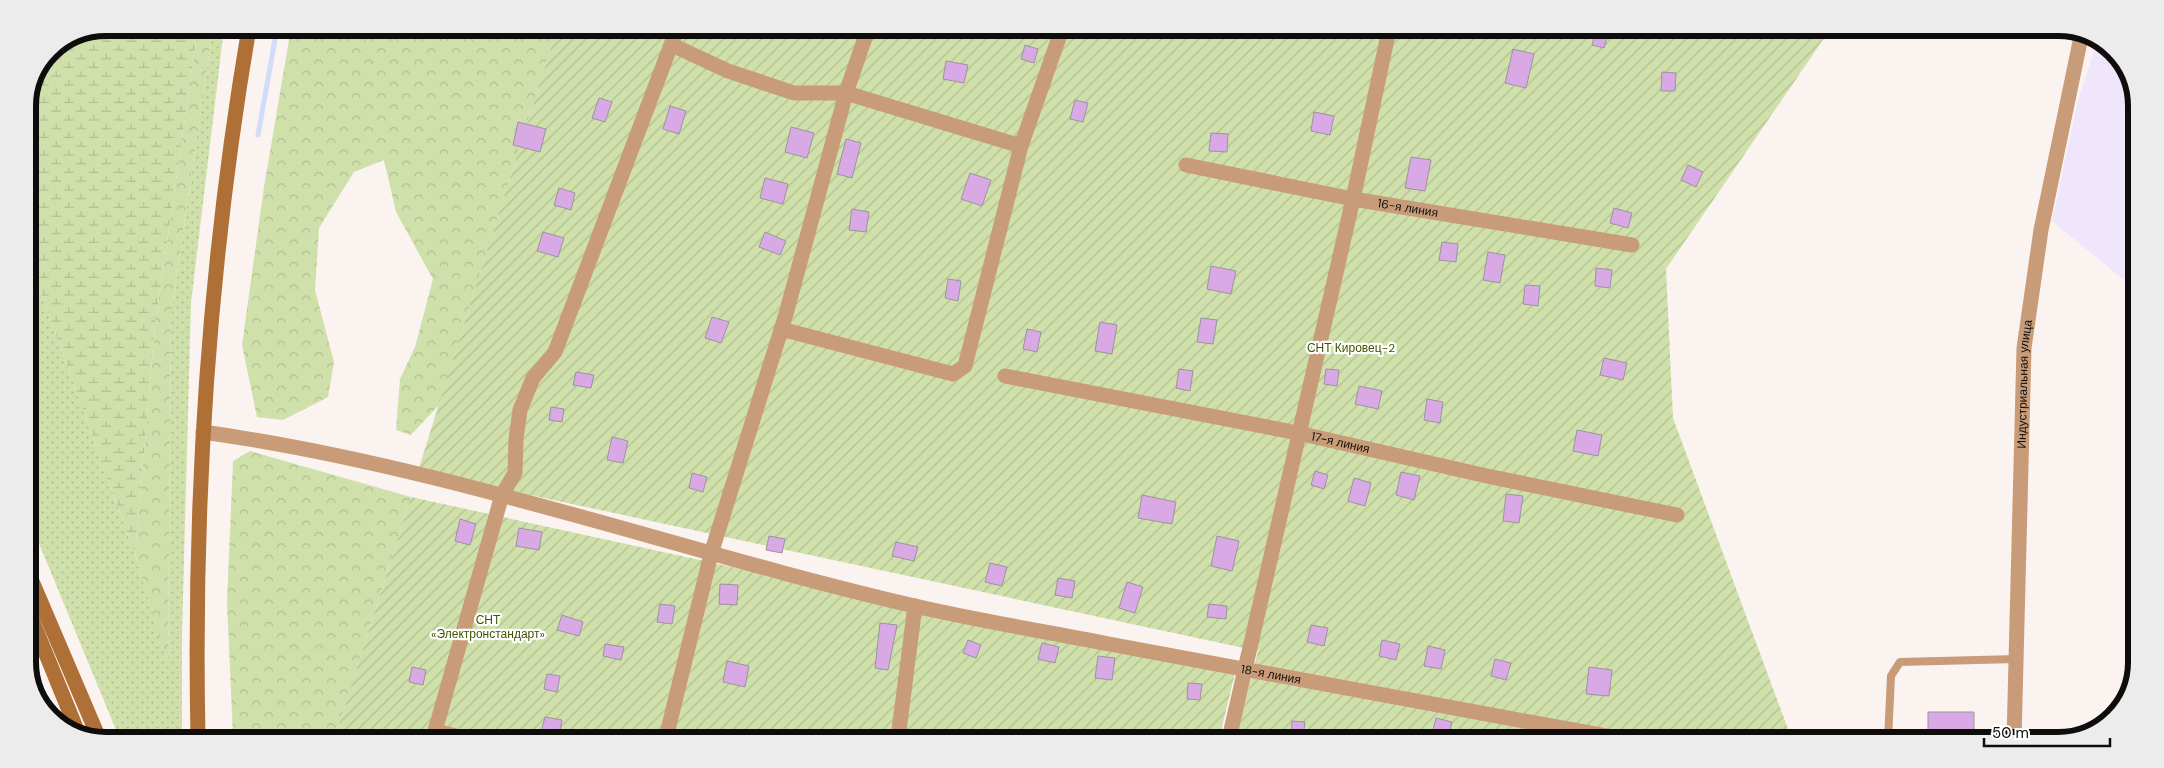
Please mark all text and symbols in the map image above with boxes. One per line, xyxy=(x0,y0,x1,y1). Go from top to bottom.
street label: 16-я линия xyxy=(1376,195,1439,221)
street label: Индустриальная улица xyxy=(2013,318,2036,449)
park label: СНТ Кировец-2 xyxy=(1307,340,1395,356)
street label: 17-я линия xyxy=(1310,428,1371,457)
park label: СНТ «Электронстандарт» xyxy=(431,612,545,642)
street label: 18-я линия xyxy=(1239,661,1302,688)
scale bar xyxy=(1984,716,2110,748)
text: 50 m xyxy=(1992,723,2029,743)

